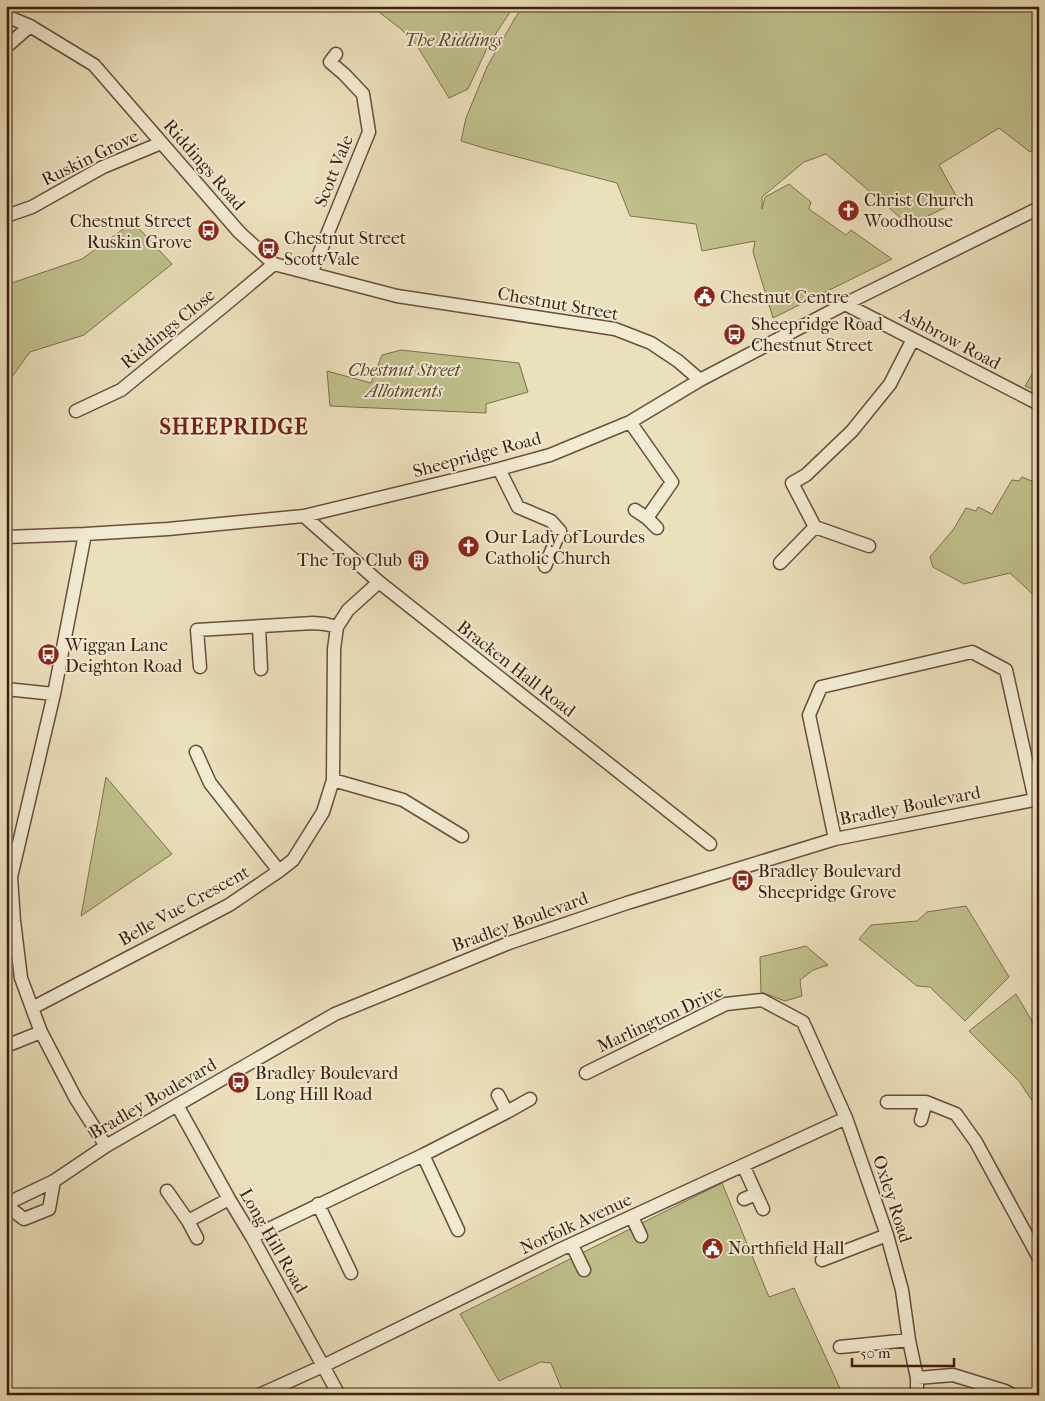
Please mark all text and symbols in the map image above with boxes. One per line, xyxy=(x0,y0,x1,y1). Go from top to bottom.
park label: The Riddings xyxy=(404,30,502,51)
street label: Riddings Road xyxy=(159,115,249,215)
street label: Ruskin Grove xyxy=(38,125,142,190)
street label: Scott Vale xyxy=(310,132,358,210)
place label: Christ Church Woodhouse xyxy=(863,190,974,232)
church icon: Christ Church Woodhouse xyxy=(836,198,860,222)
place label: Chestnut Street Ruskin Grove xyxy=(70,211,193,253)
bus stop icon: Chestnut Street Ruskin Grove xyxy=(196,219,220,243)
place label: Chestnut Street Scott Vale xyxy=(284,228,407,270)
bus stop icon: Chestnut Street Scott Vale xyxy=(256,236,280,260)
street label: Chestnut Street xyxy=(496,283,621,325)
street label: Riddings Close xyxy=(117,284,220,373)
public building icon: Chestnut Centre xyxy=(692,285,716,309)
place label: Chestnut Centre xyxy=(720,287,849,308)
street label: Ashbrow Road xyxy=(895,303,1004,374)
place label: Sheepridge Road Chestnut Street xyxy=(751,314,883,356)
bus stop icon: Sheepridge Road Chestnut Street xyxy=(723,322,747,346)
park label: Chestnut Street Allotments xyxy=(348,360,461,402)
district label: SHEEPRIDGE xyxy=(159,414,309,440)
street label: Sheepridge Road xyxy=(411,428,544,482)
place label: Our Lady of Lourdes Catholic Church xyxy=(485,527,645,569)
church icon: Our Lady of Lourdes Catholic Church xyxy=(457,535,481,559)
building icon: The Top Club xyxy=(406,548,430,572)
place label: The Top Club xyxy=(297,550,402,571)
street label: Bracken Hall Road xyxy=(453,616,579,722)
place label: Wiggan Lane Deighton Road xyxy=(64,635,182,677)
bus stop icon: Wiggan Lane Deighton Road xyxy=(37,643,61,667)
street label: Bradley Boulevard xyxy=(838,782,982,830)
street label: Belle Vue Crescent xyxy=(115,861,253,951)
place label: Bradley Boulevard Sheepridge Grove xyxy=(758,861,901,903)
bus stop icon: Bradley Boulevard Sheepridge Grove xyxy=(730,869,754,893)
street label: Bradley Boulevard xyxy=(449,888,591,956)
street label: Marlington Drive xyxy=(594,981,726,1057)
street label: Bradley Boulevard xyxy=(86,1054,220,1144)
place label: Bradley Boulevard Long Hill Road xyxy=(255,1063,398,1105)
bus stop icon: Bradley Boulevard Long Hill Road xyxy=(227,1071,251,1095)
street label: Oxley Road xyxy=(868,1153,916,1246)
street label: Long Hill Road xyxy=(235,1185,312,1297)
street label: Norfolk Avenue xyxy=(517,1189,635,1259)
public building icon: Northfield Hall xyxy=(700,1236,724,1260)
place label: Northfield Hall xyxy=(728,1238,845,1259)
scale bar xyxy=(852,1336,955,1368)
text: 50 m xyxy=(860,1344,891,1362)

